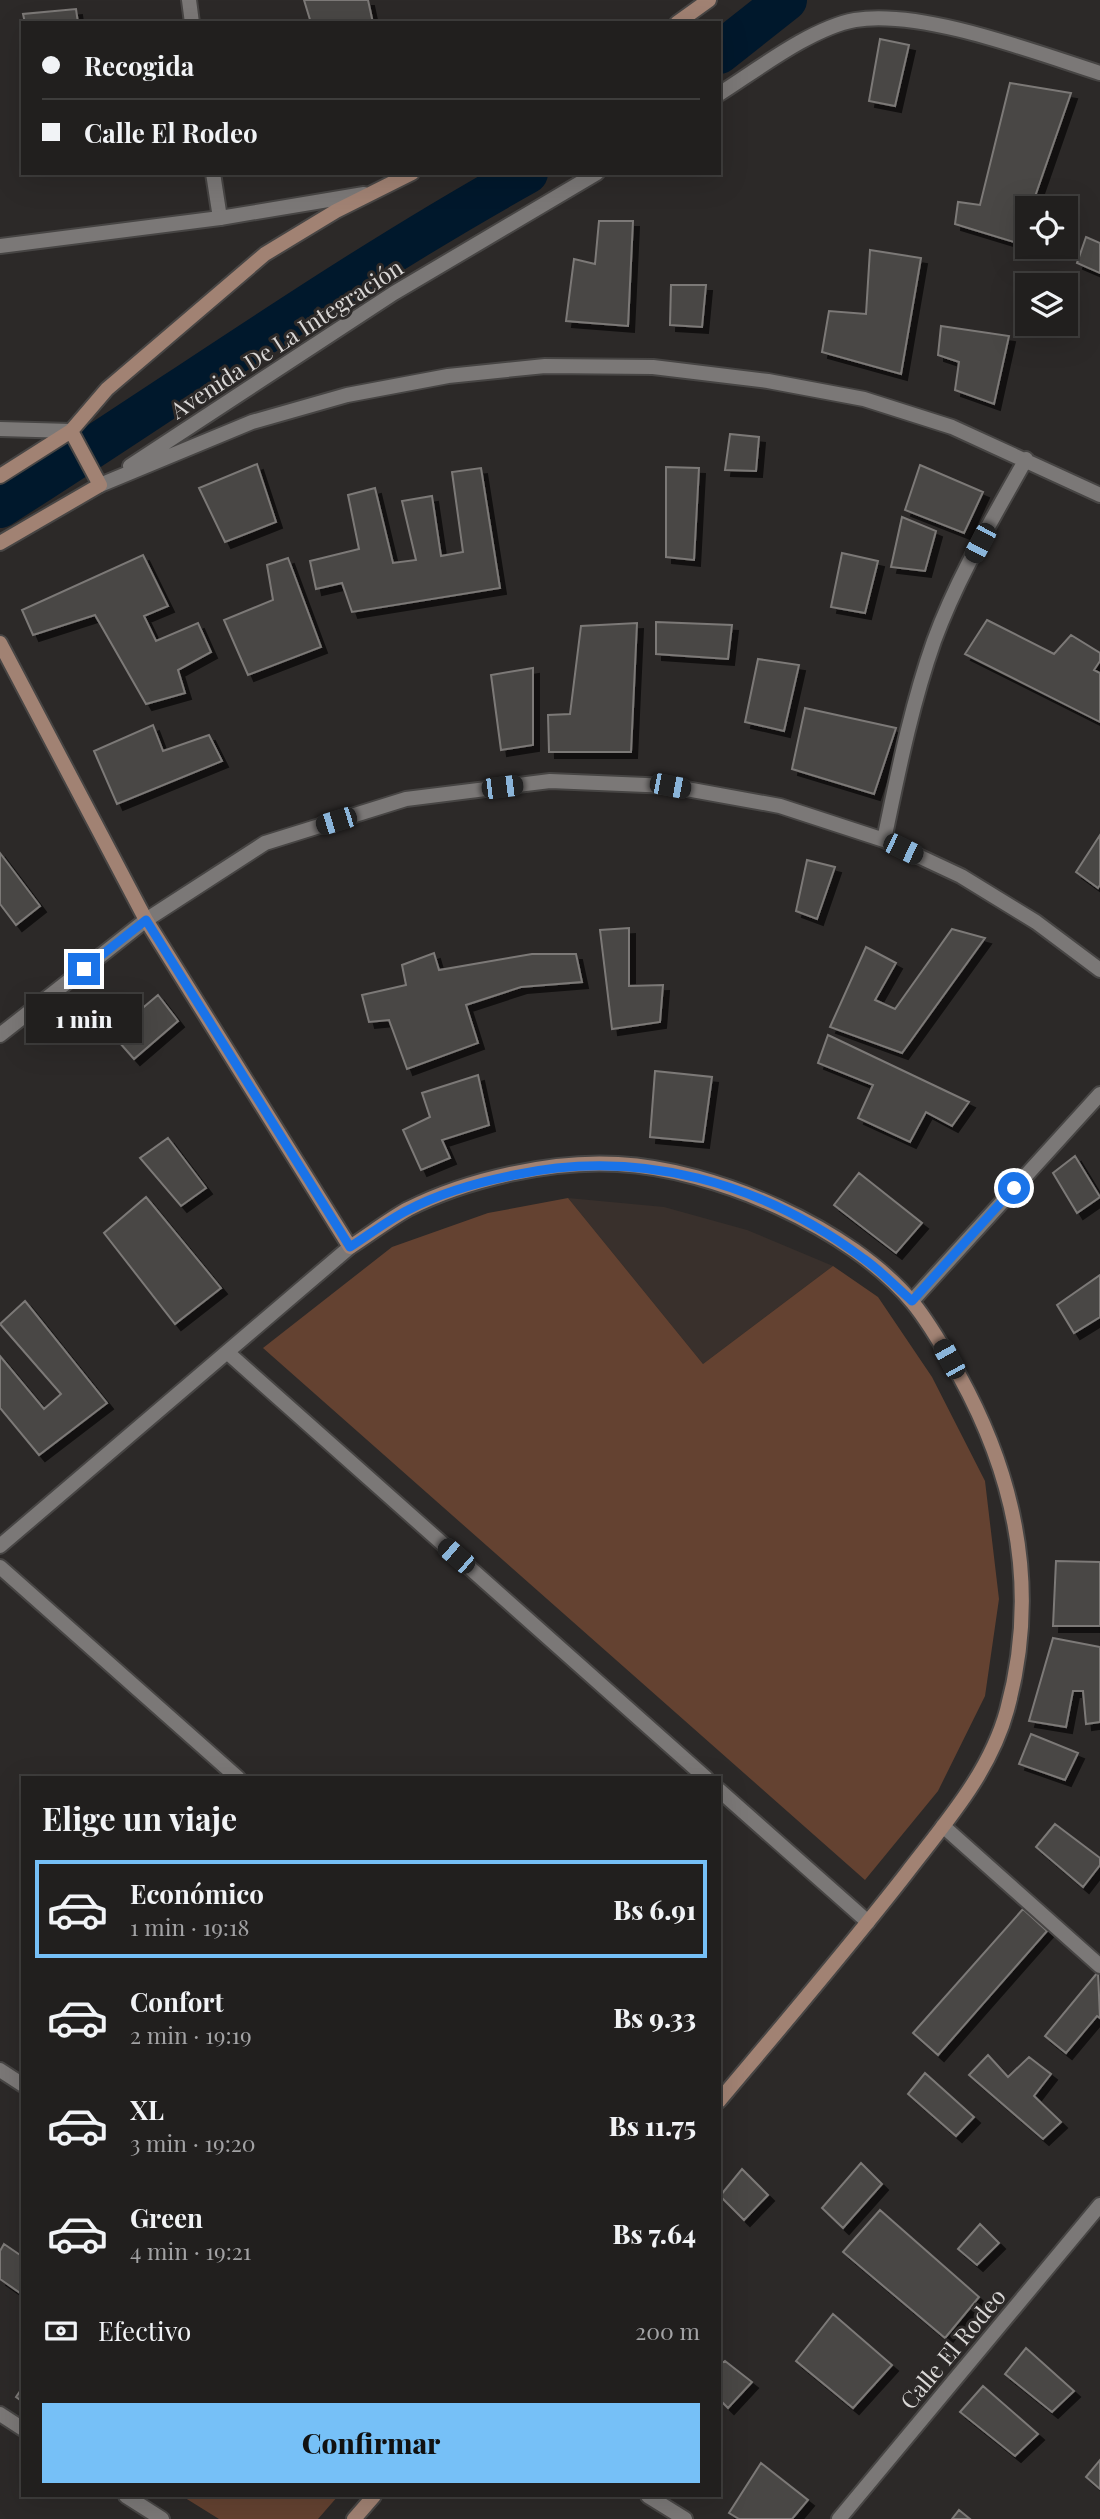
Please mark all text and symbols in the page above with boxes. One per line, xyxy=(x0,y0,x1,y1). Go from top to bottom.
text: Recogida xyxy=(84,48,194,83)
text: Calle El Rodeo xyxy=(84,115,258,150)
map controls xyxy=(1015,196,1078,336)
button: locate xyxy=(1015,196,1078,259)
street label: Avenida De La Integración xyxy=(163,251,409,426)
button: layers xyxy=(1015,273,1078,336)
car xyxy=(961,520,1000,566)
car xyxy=(648,772,693,800)
car xyxy=(480,774,525,800)
car xyxy=(313,805,360,837)
car xyxy=(880,830,927,868)
route end xyxy=(68,953,100,985)
callout: 1 min xyxy=(26,993,142,1042)
text: 1 min xyxy=(56,1003,112,1034)
route start xyxy=(998,1172,1030,1204)
car xyxy=(930,1336,969,1382)
car xyxy=(434,1534,479,1578)
text: Elige un viaje xyxy=(42,1796,237,1839)
text: Económico xyxy=(130,1876,264,1911)
icon: car xyxy=(46,1878,109,1941)
text: Bs 6.91 xyxy=(613,1892,696,1927)
text: 1 min · 19:18 xyxy=(130,1911,249,1942)
text: Confort xyxy=(130,1984,224,2019)
icon: car xyxy=(46,1986,109,2049)
text: Bs 9.33 xyxy=(613,2000,696,2035)
text: 2 min · 19:19 xyxy=(130,2019,252,2050)
text: XL xyxy=(130,2092,164,2127)
icon: car xyxy=(46,2094,109,2157)
text: Bs 11.75 xyxy=(609,2108,696,2143)
text: 3 min · 19:20 xyxy=(130,2127,256,2158)
text: Green xyxy=(130,2200,203,2235)
icon: car xyxy=(46,2202,109,2265)
text: Bs 7.64 xyxy=(613,2216,696,2251)
text: 4 min · 19:21 xyxy=(130,2235,251,2266)
street label: Calle El Rodeo xyxy=(892,2281,1012,2415)
icon: cash xyxy=(42,2312,80,2350)
text: Efectivo xyxy=(98,2313,191,2348)
text: 200 m xyxy=(635,2315,700,2346)
button: Confirmar xyxy=(42,2403,700,2483)

